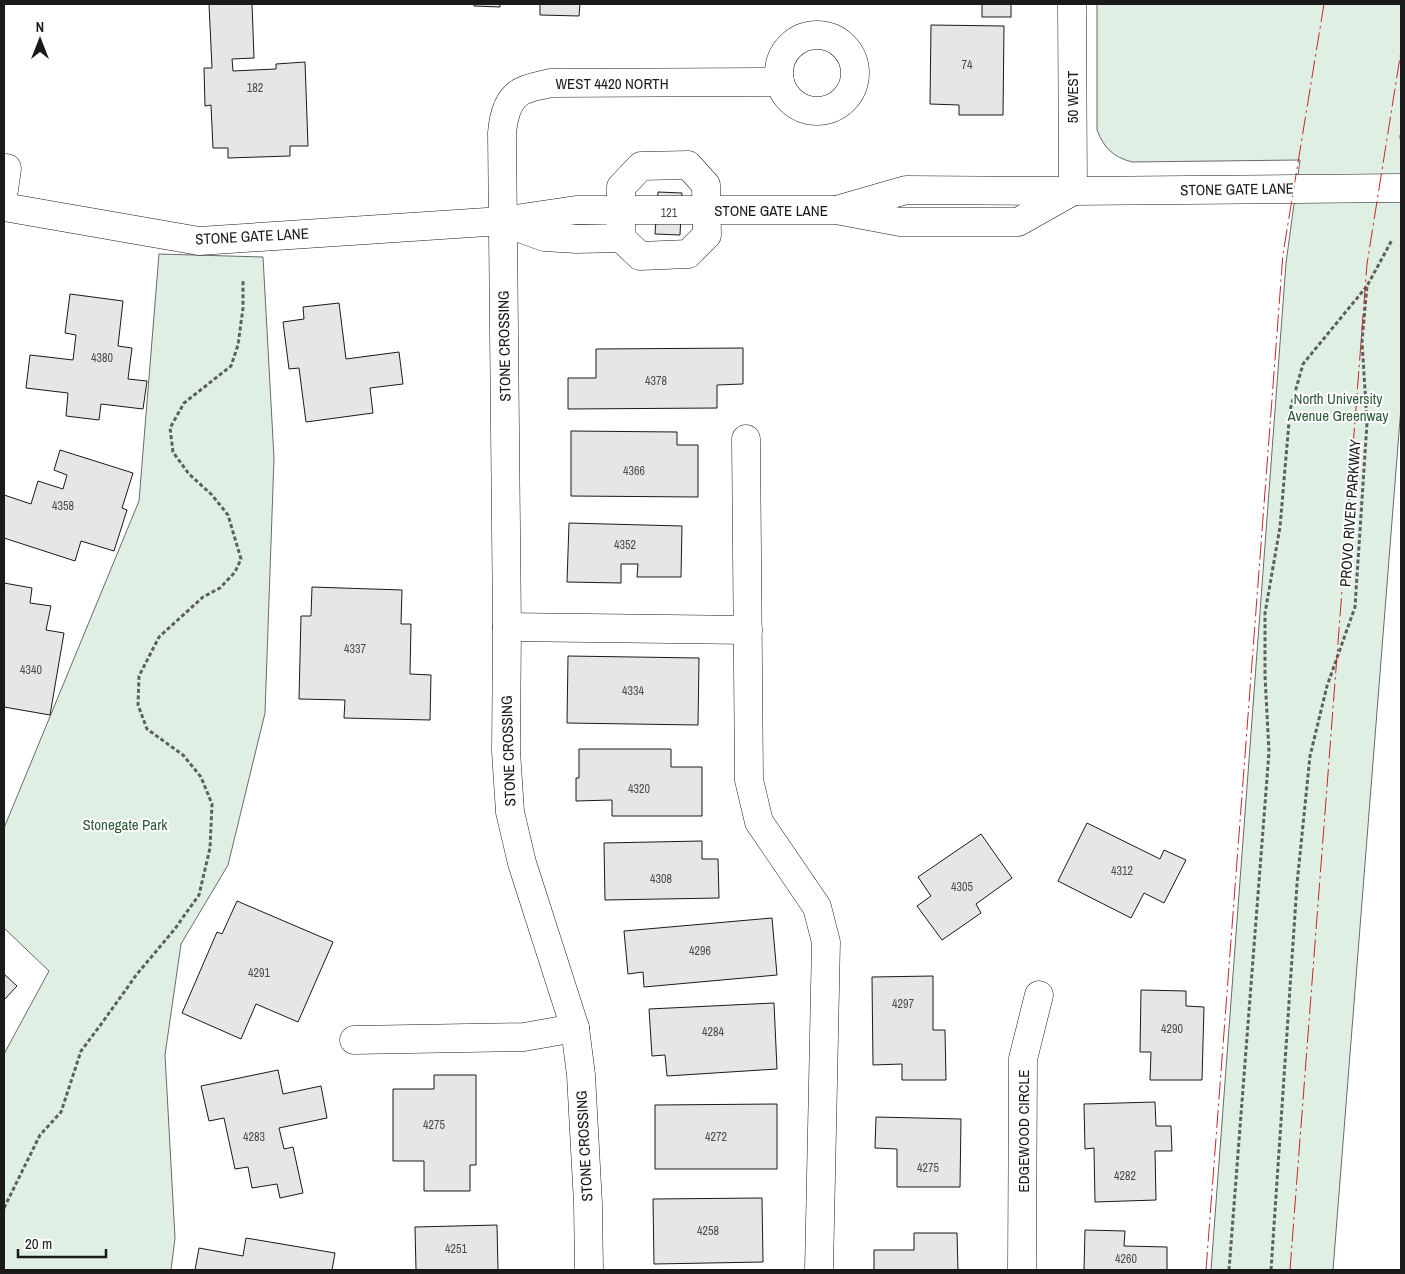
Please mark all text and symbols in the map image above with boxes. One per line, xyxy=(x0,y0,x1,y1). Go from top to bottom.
north arrow xyxy=(15,15,65,65)
text: N xyxy=(36,18,44,36)
house number: 74 xyxy=(962,57,973,73)
street label: 50 WEST xyxy=(1062,70,1083,123)
street label: WEST 4420 NORTH xyxy=(555,73,669,94)
house number: 182 xyxy=(247,80,263,96)
street label: STONE GATE LANE xyxy=(1180,178,1294,200)
street label: STONE GATE LANE xyxy=(714,200,828,221)
house number: 121 xyxy=(661,205,678,221)
street label: STONE GATE LANE xyxy=(195,223,309,249)
street label: STONE CROSSING xyxy=(493,290,515,402)
house number: 4380 xyxy=(91,350,113,366)
house number: 4378 xyxy=(645,373,667,389)
park label: North University Avenue Greenway xyxy=(1287,388,1389,426)
street label: PROVO RIVER PARKWAY xyxy=(1334,438,1366,588)
house number: 4366 xyxy=(623,463,645,479)
house number: 4358 xyxy=(52,498,74,514)
house number: 4352 xyxy=(614,537,636,553)
house number: 4337 xyxy=(344,641,366,657)
house number: 4340 xyxy=(20,662,42,678)
house number: 4334 xyxy=(622,683,644,699)
street label: STONE CROSSING xyxy=(496,695,520,807)
house number: 4320 xyxy=(628,781,650,797)
park label: Stonegate Park xyxy=(83,814,168,835)
house number: 4312 xyxy=(1111,863,1133,879)
house number: 4308 xyxy=(650,871,672,887)
house number: 4305 xyxy=(951,879,973,895)
house number: 4296 xyxy=(689,943,711,959)
house number: 4291 xyxy=(248,965,270,981)
house number: 4297 xyxy=(892,996,914,1012)
house number: 4290 xyxy=(1161,1021,1183,1037)
house number: 4284 xyxy=(702,1024,724,1040)
street label: EDGEWOOD CIRCLE xyxy=(1013,1069,1034,1193)
street label: STONE CROSSING xyxy=(571,1090,597,1202)
house number: 4275 xyxy=(423,1117,445,1133)
house number: 4283 xyxy=(243,1129,265,1145)
house number: 4272 xyxy=(705,1129,727,1145)
house number: 4275 xyxy=(917,1160,939,1176)
house number: 4282 xyxy=(1114,1168,1136,1184)
house number: 4258 xyxy=(697,1223,719,1239)
scale bar xyxy=(18,1226,105,1258)
text: 20 m xyxy=(25,1233,52,1254)
house number: 4251 xyxy=(445,1241,467,1257)
house number: 4260 xyxy=(1115,1251,1137,1267)

